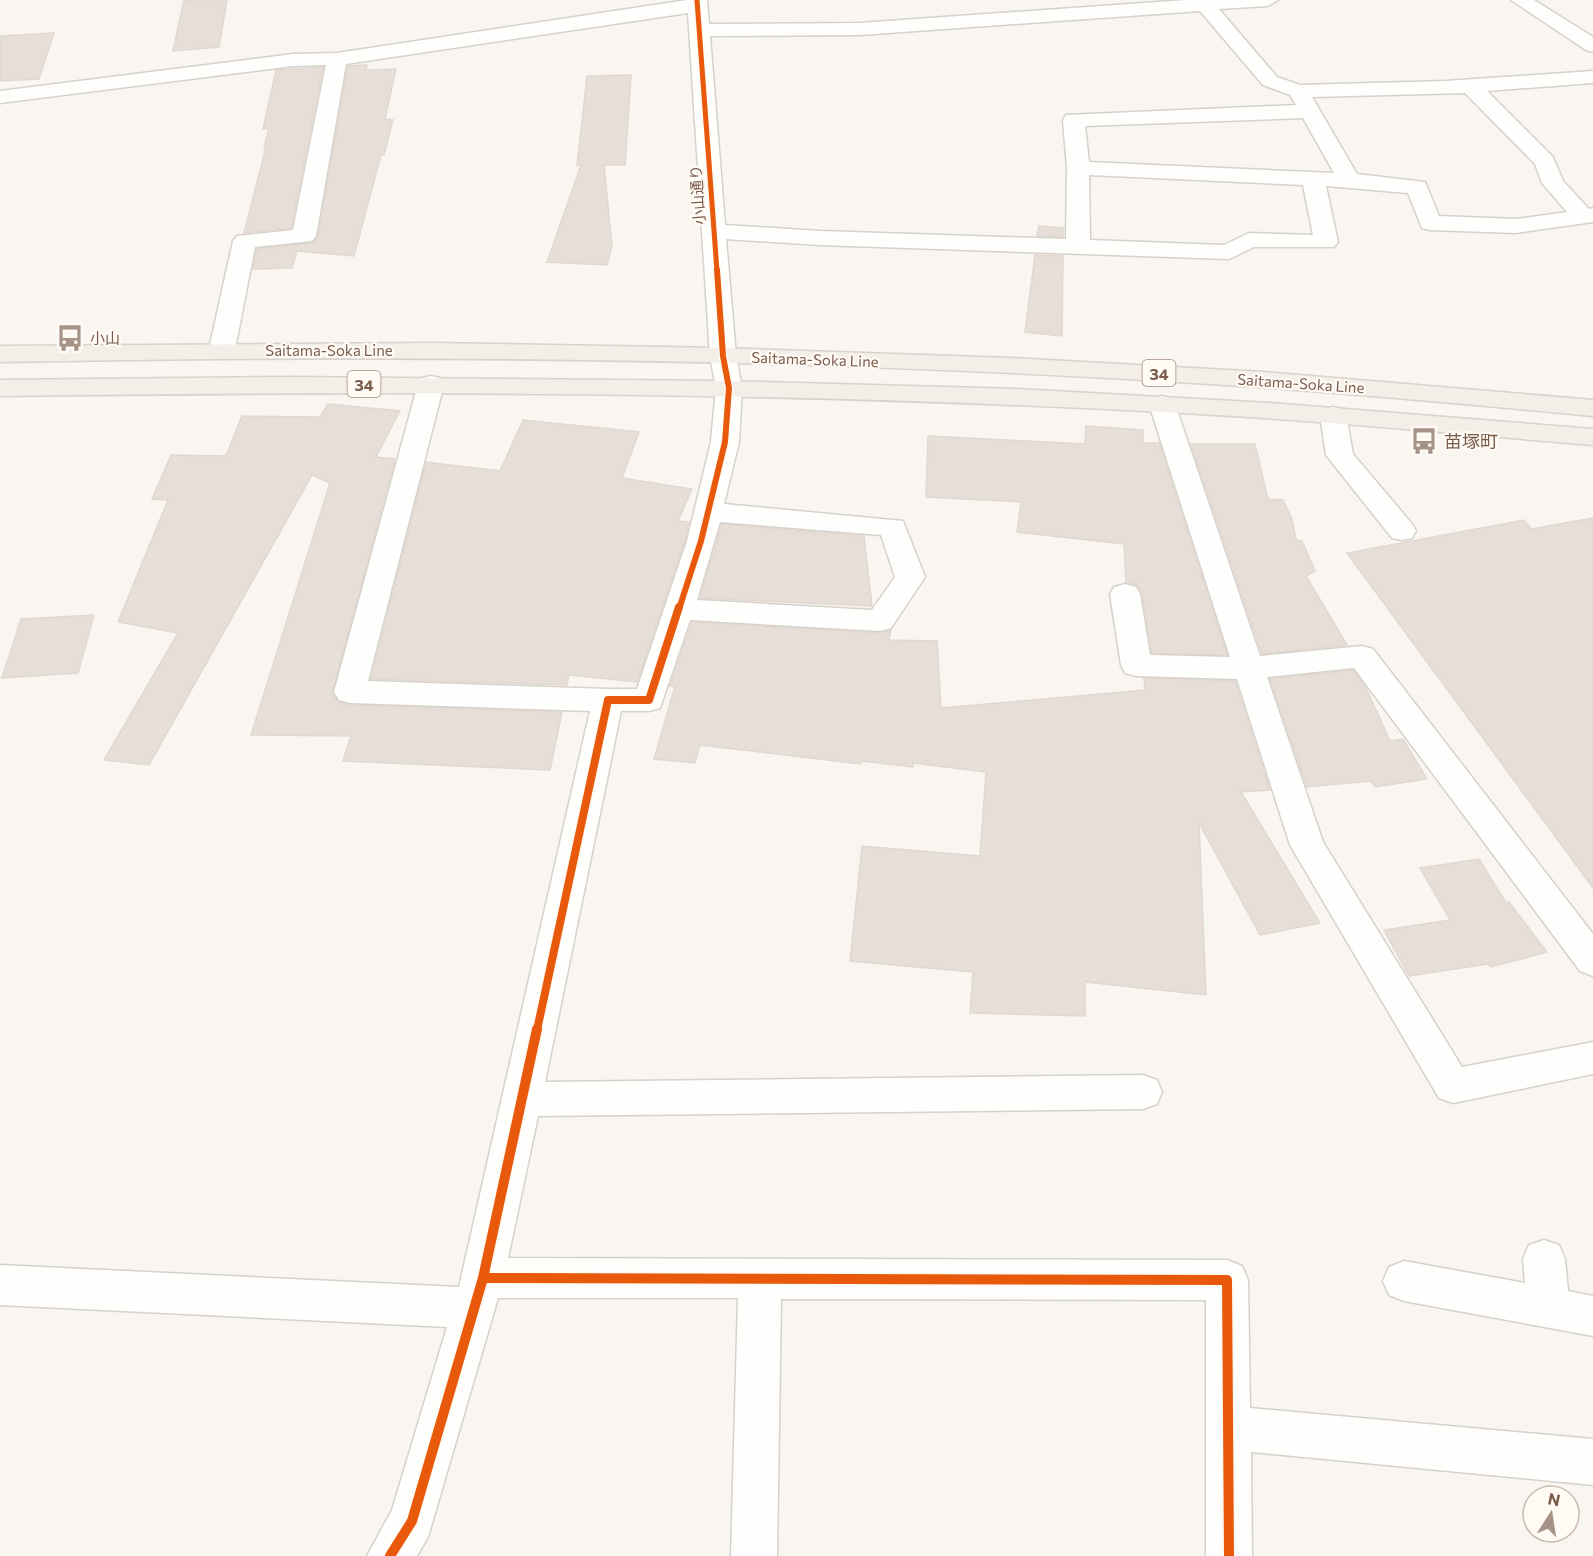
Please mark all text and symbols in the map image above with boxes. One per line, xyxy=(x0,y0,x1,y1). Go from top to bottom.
street label: 小山通り xyxy=(686,164,708,226)
bus stop icon: 小山 xyxy=(55,323,85,353)
place label: 小山 xyxy=(90,329,120,347)
street label: Saitama-Soka Line xyxy=(265,341,393,359)
street label: Saitama-Soka Line xyxy=(751,348,879,370)
road number: 34 xyxy=(1142,360,1176,386)
street label: Saitama-Soka Line xyxy=(1237,370,1365,396)
road number: 34 xyxy=(348,371,380,397)
bus stop icon: 苗塚町 xyxy=(1409,426,1439,456)
place label: 苗塚町 xyxy=(1444,430,1498,452)
north arrow xyxy=(1521,1484,1581,1544)
text: N xyxy=(1546,1488,1562,1509)

